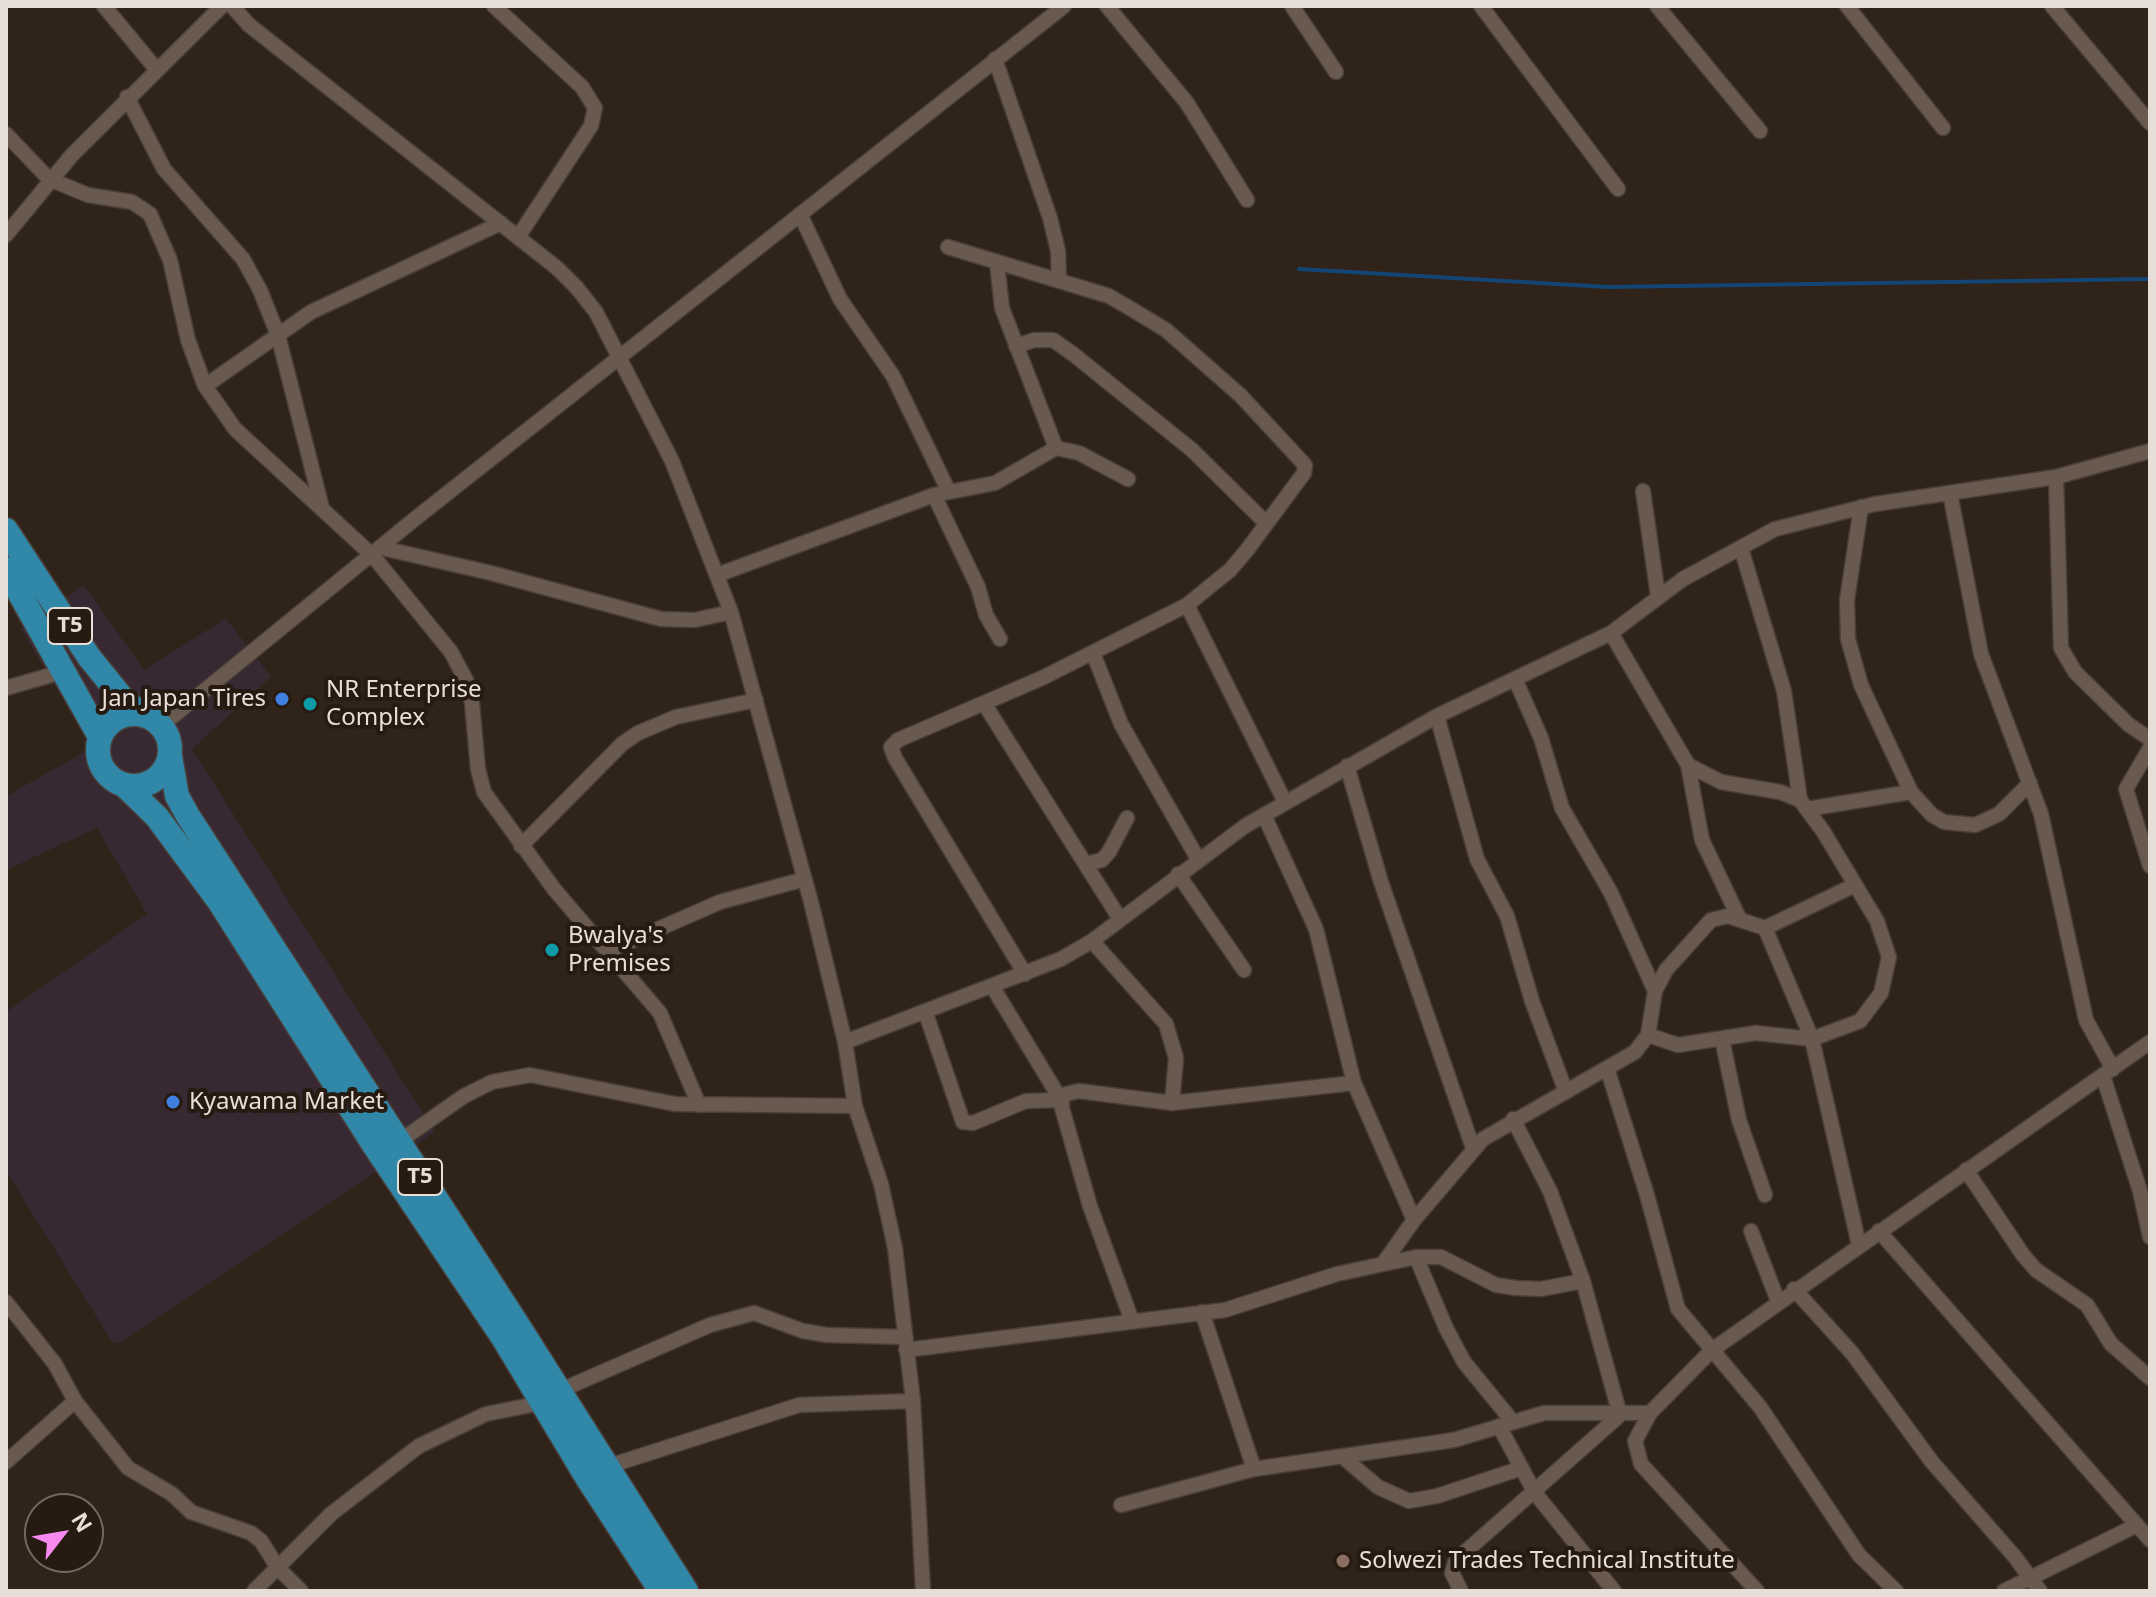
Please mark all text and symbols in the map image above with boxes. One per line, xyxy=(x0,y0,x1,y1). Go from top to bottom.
road number: T5 xyxy=(48,608,92,644)
place label: NR Enterprise Complex xyxy=(326,676,482,732)
place label: Jan Japan Tires xyxy=(102,685,266,713)
marker: Jan Japan Tires xyxy=(273,690,291,708)
marker: NR Enterprise Complex xyxy=(301,695,319,713)
place label: Bwalya's Premises xyxy=(568,922,671,978)
marker: Bwalya's Premises xyxy=(543,941,561,959)
place label: Kyawama Market xyxy=(189,1088,384,1116)
marker: Kyawama Market xyxy=(164,1093,182,1111)
road number: T5 xyxy=(398,1159,442,1195)
north arrow xyxy=(24,1493,104,1573)
text: N xyxy=(65,1506,100,1537)
place label: Solwezi Trades Technical Institute xyxy=(1359,1547,1735,1575)
marker: Solwezi Trades Technical Institute xyxy=(1334,1552,1352,1570)

